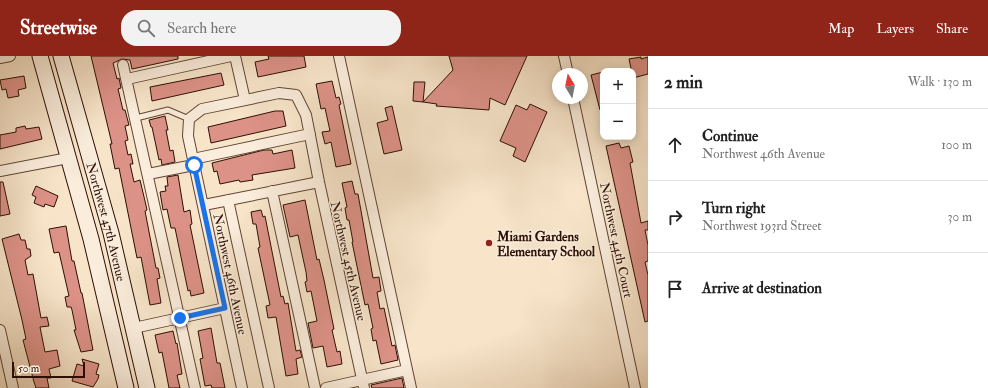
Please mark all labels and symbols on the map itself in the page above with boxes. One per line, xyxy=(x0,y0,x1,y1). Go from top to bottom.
north arrow xyxy=(552,68,588,104)
route start xyxy=(185,156,203,174)
street label: Northwest 47th Avenue xyxy=(82,161,129,284)
street label: Northwest 44th Court xyxy=(596,181,636,299)
street label: Northwest 45th Avenue xyxy=(326,200,370,323)
street label: Northwest 46th Avenue xyxy=(209,212,251,337)
place label: Miami Gardens Elementary School xyxy=(496,229,596,261)
marker: Miami Gardens Elementary School xyxy=(484,238,494,248)
route end xyxy=(171,309,189,327)
scale bar xyxy=(12,360,85,379)

